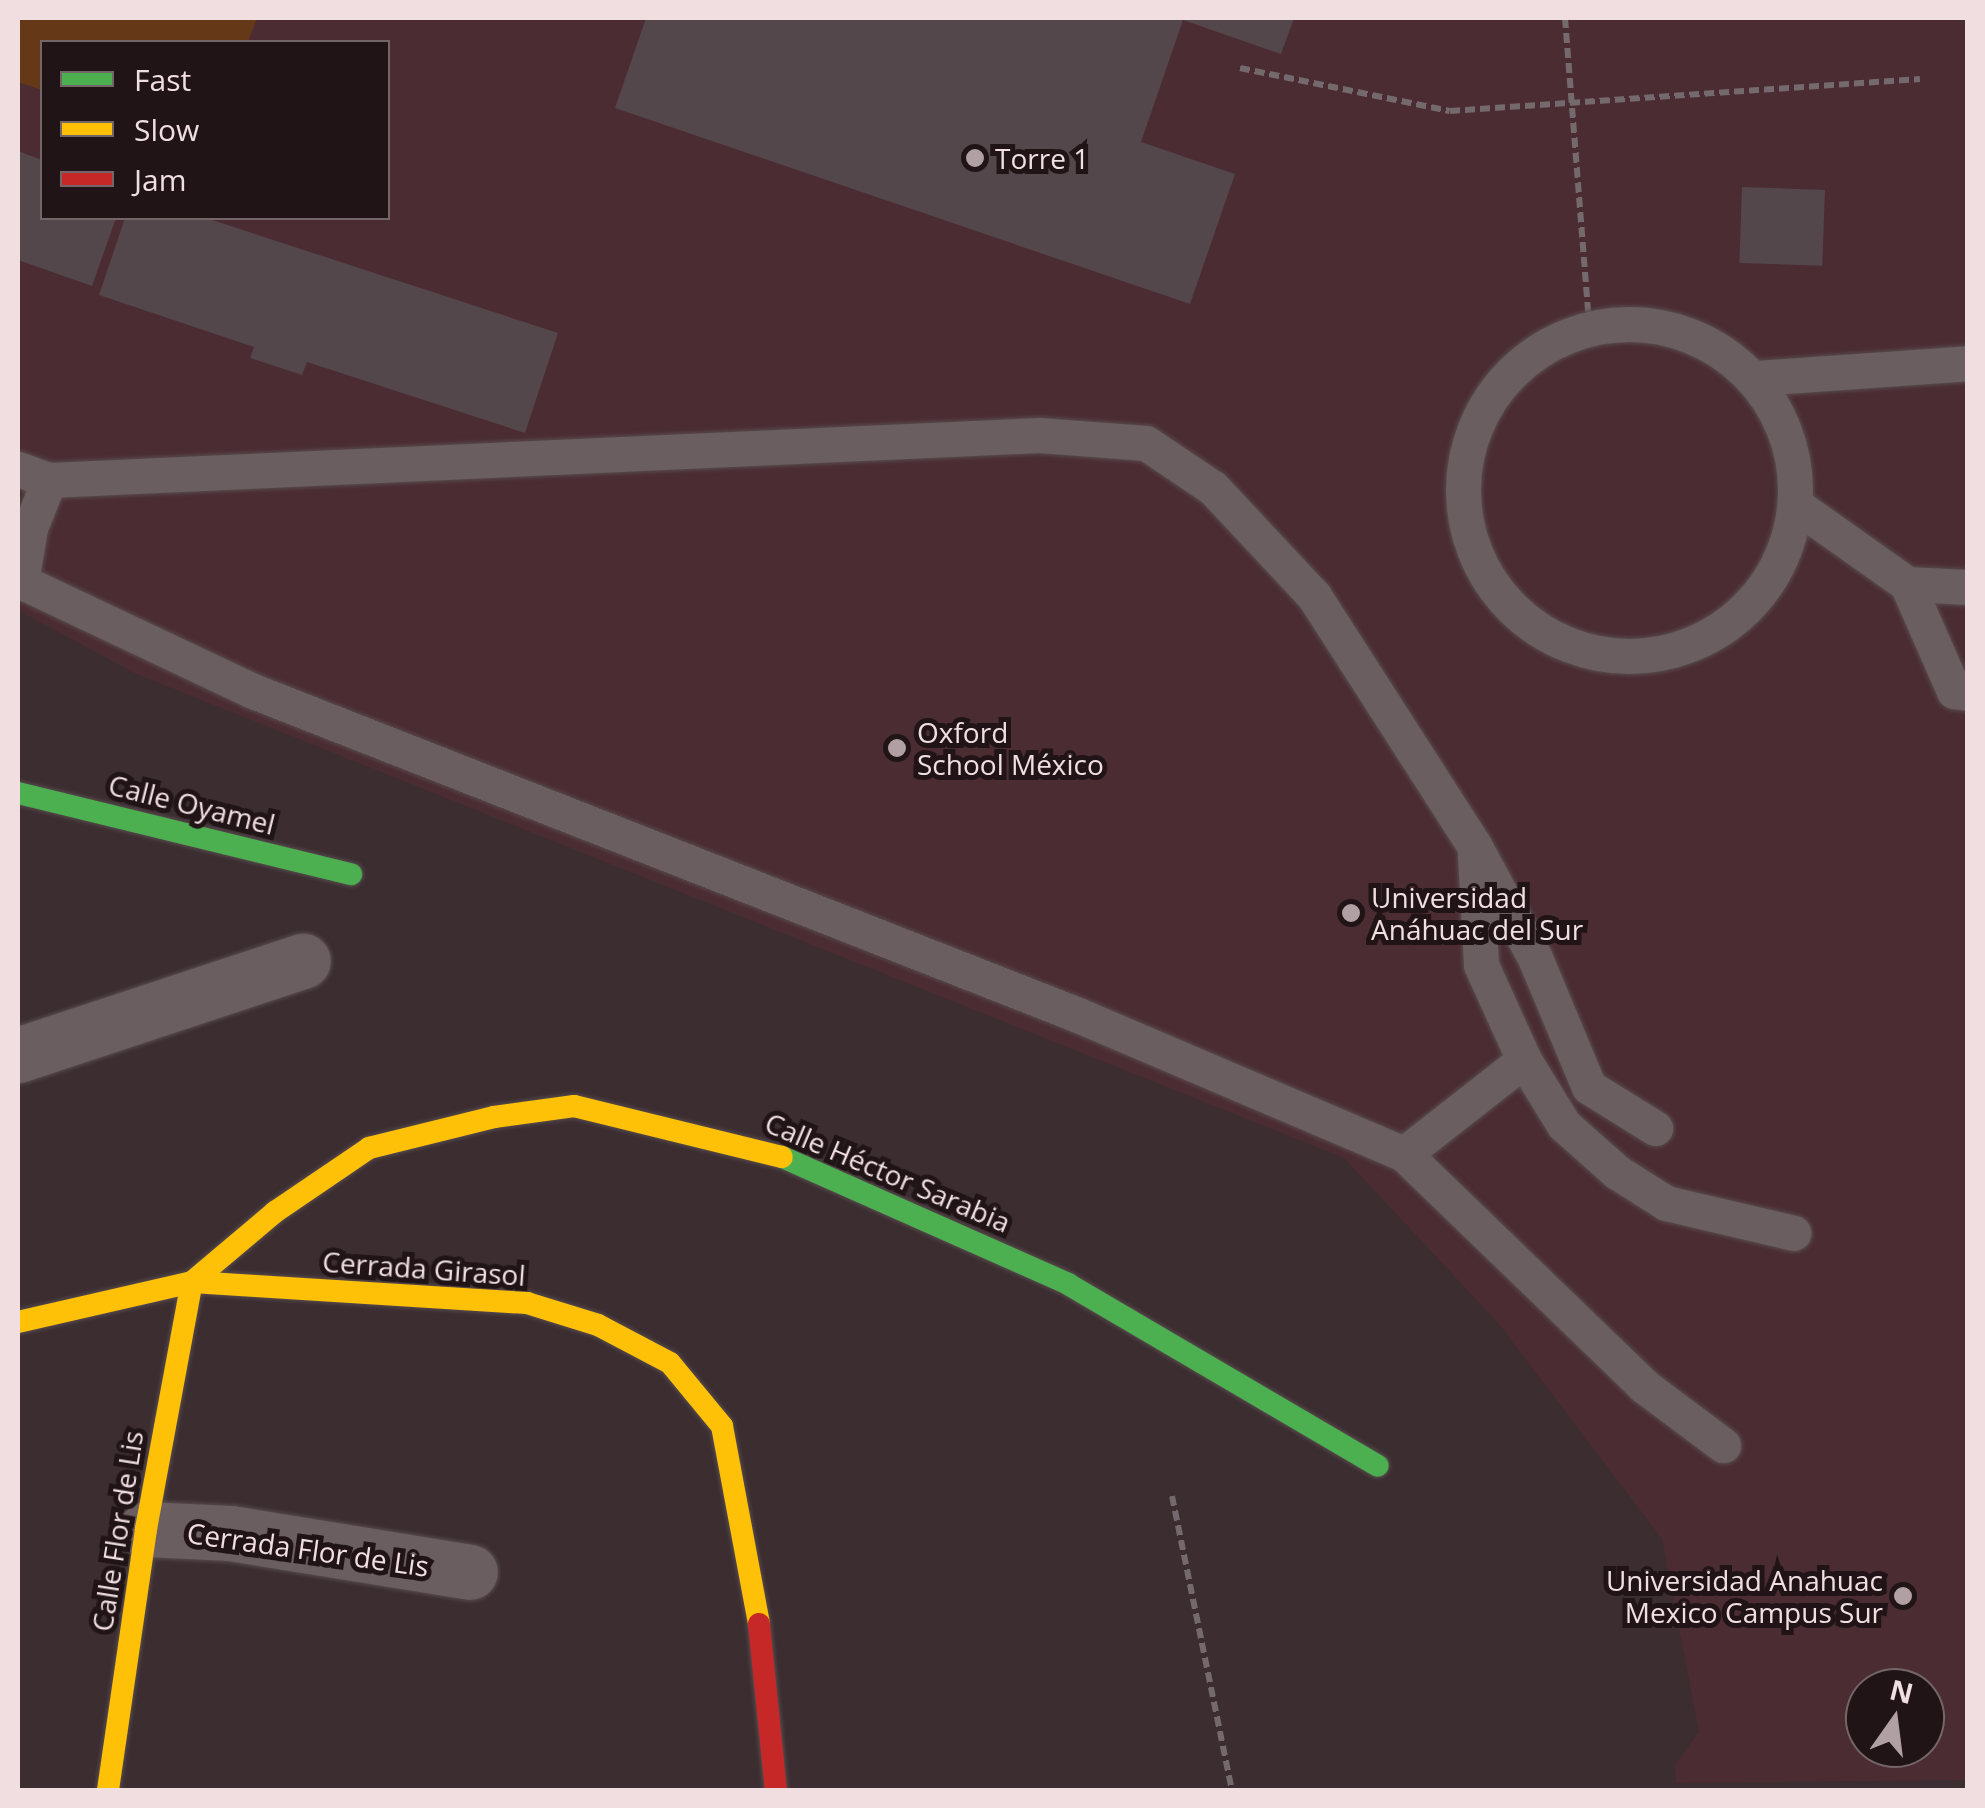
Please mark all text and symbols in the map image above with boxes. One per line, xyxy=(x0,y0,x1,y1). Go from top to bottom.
legend xyxy=(40,40,390,220)
text: Fast xyxy=(134,59,191,100)
text: Slow xyxy=(134,109,199,150)
place label: Torre 1 xyxy=(995,141,1089,175)
marker: Torre 1 xyxy=(964,147,986,169)
text: Jam xyxy=(134,159,187,200)
place label: Oxford School México xyxy=(917,715,1104,781)
marker: Oxford School México xyxy=(886,737,908,759)
street label: Calle Oyamel xyxy=(105,767,279,841)
place label: Universidad Anáhuac del Sur xyxy=(1371,880,1583,946)
marker: Universidad Anáhuac del Sur xyxy=(1340,902,1362,924)
street label: Calle Héctor Sarabia xyxy=(760,1105,1016,1239)
street label: Cerrada Girasol xyxy=(321,1244,527,1292)
street label: Calle Flor de Lis xyxy=(85,1428,149,1634)
street label: Cerrada Flor de Lis xyxy=(185,1515,431,1583)
place label: Universidad Anahuac Mexico Campus Sur xyxy=(1606,1563,1883,1629)
marker: Universidad Anahuac Mexico Campus Sur xyxy=(1892,1585,1914,1607)
north arrow xyxy=(1845,1668,1945,1768)
text: N xyxy=(1886,1670,1917,1712)

